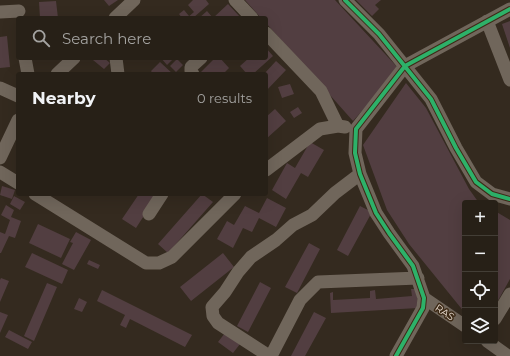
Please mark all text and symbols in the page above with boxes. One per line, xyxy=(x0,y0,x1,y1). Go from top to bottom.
search box xyxy=(16,16,268,60)
icon: search xyxy=(30,27,52,49)
text: Search here xyxy=(62,29,151,48)
text: Nearby xyxy=(32,88,96,108)
text: 0 results xyxy=(197,90,252,106)
map controls xyxy=(462,200,498,344)
button: + xyxy=(462,200,498,236)
button: − xyxy=(462,236,498,272)
button: locate xyxy=(462,272,498,308)
street label: RAS xyxy=(433,301,457,324)
button: layers xyxy=(462,308,498,344)

